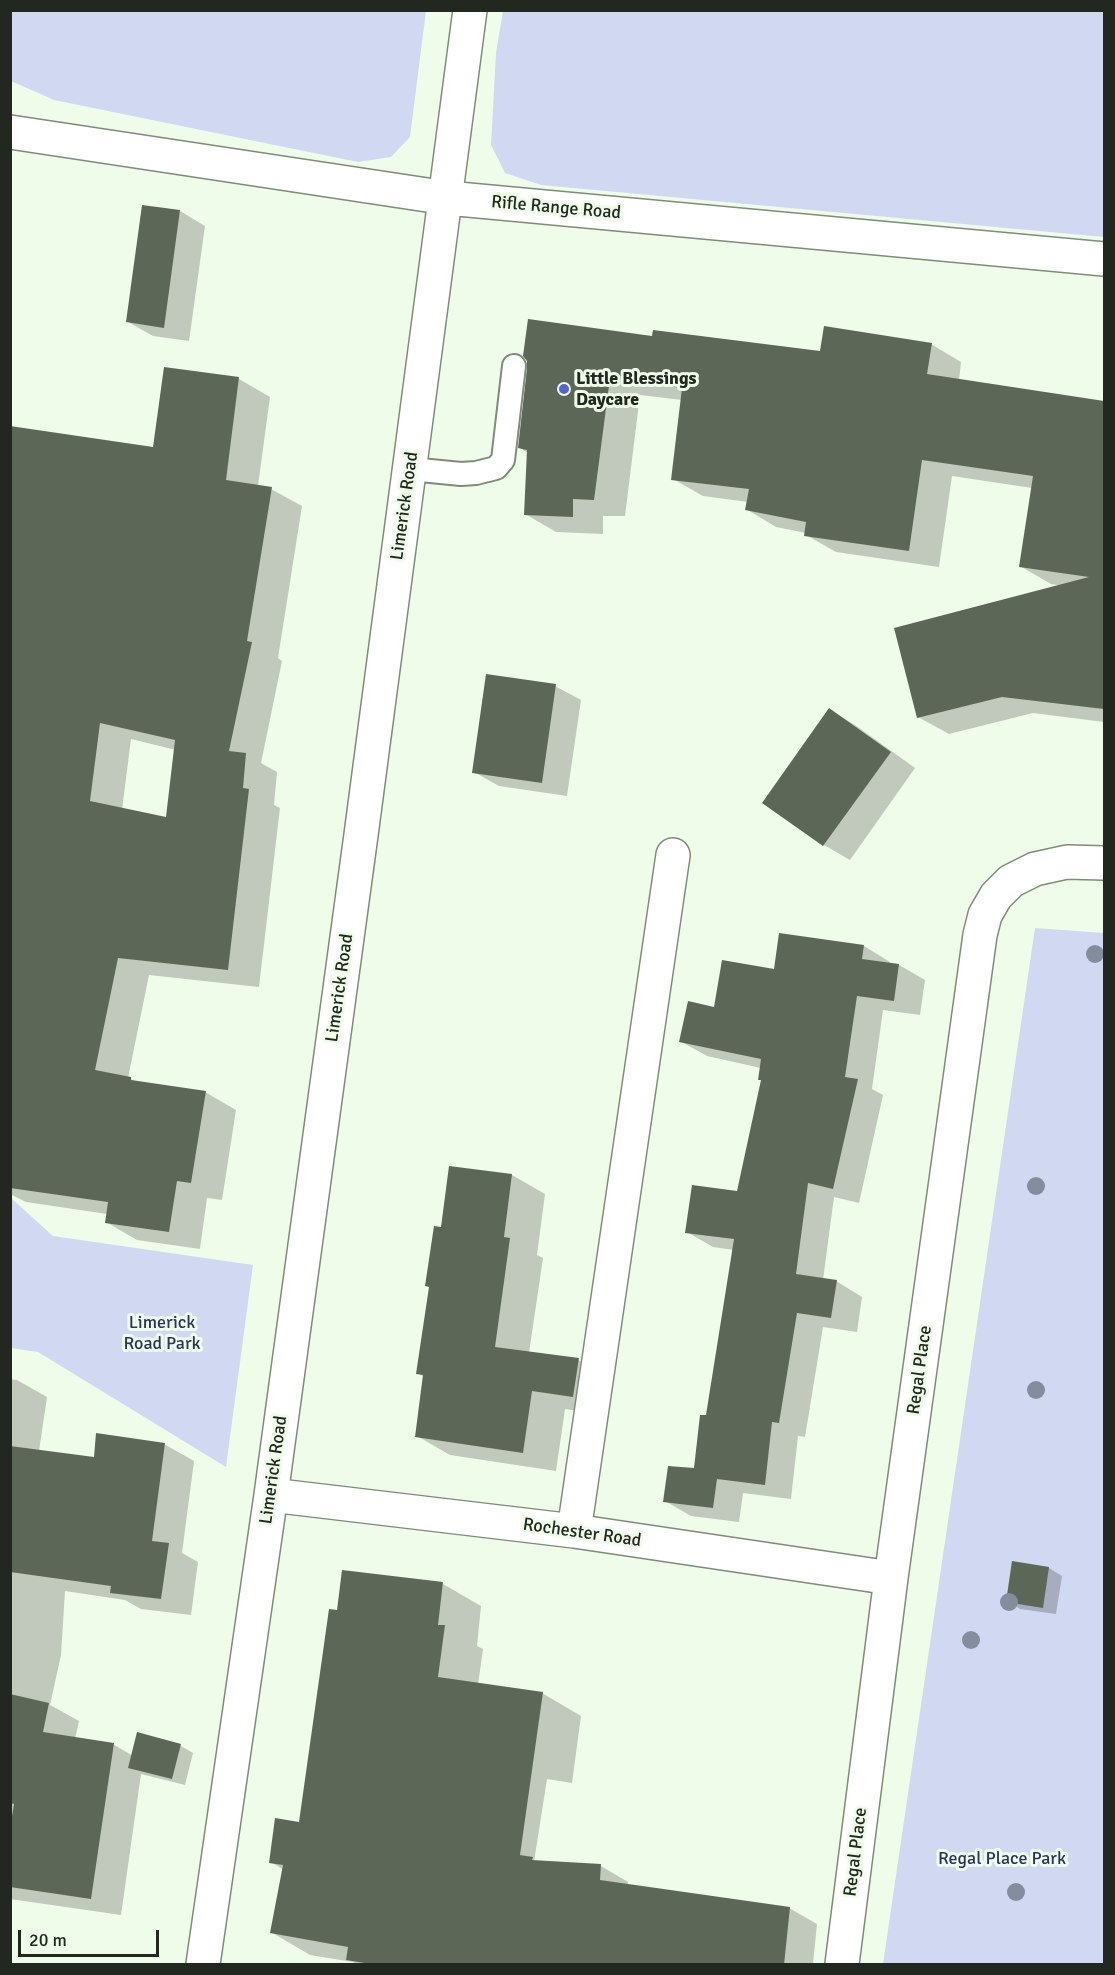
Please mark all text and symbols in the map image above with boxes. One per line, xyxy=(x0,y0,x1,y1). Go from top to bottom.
street label: Rifle Range Road xyxy=(490,192,622,224)
place label: Little Blessings Daycare xyxy=(576,368,697,410)
marker: Little Blessings Daycare xyxy=(557,382,571,396)
street label: Limerick Road xyxy=(387,450,423,562)
street label: Limerick Road xyxy=(322,932,358,1044)
park label: Limerick Road Park xyxy=(123,1312,201,1354)
street label: Regal Place xyxy=(903,1324,937,1416)
street label: Limerick Road xyxy=(256,1414,292,1526)
street label: Rochester Road xyxy=(521,1514,643,1552)
street label: Regal Place xyxy=(840,1806,872,1898)
park label: Regal Place Park xyxy=(938,1848,1066,1870)
scale bar xyxy=(21,1918,162,1956)
text: 20 m xyxy=(29,1929,67,1951)

